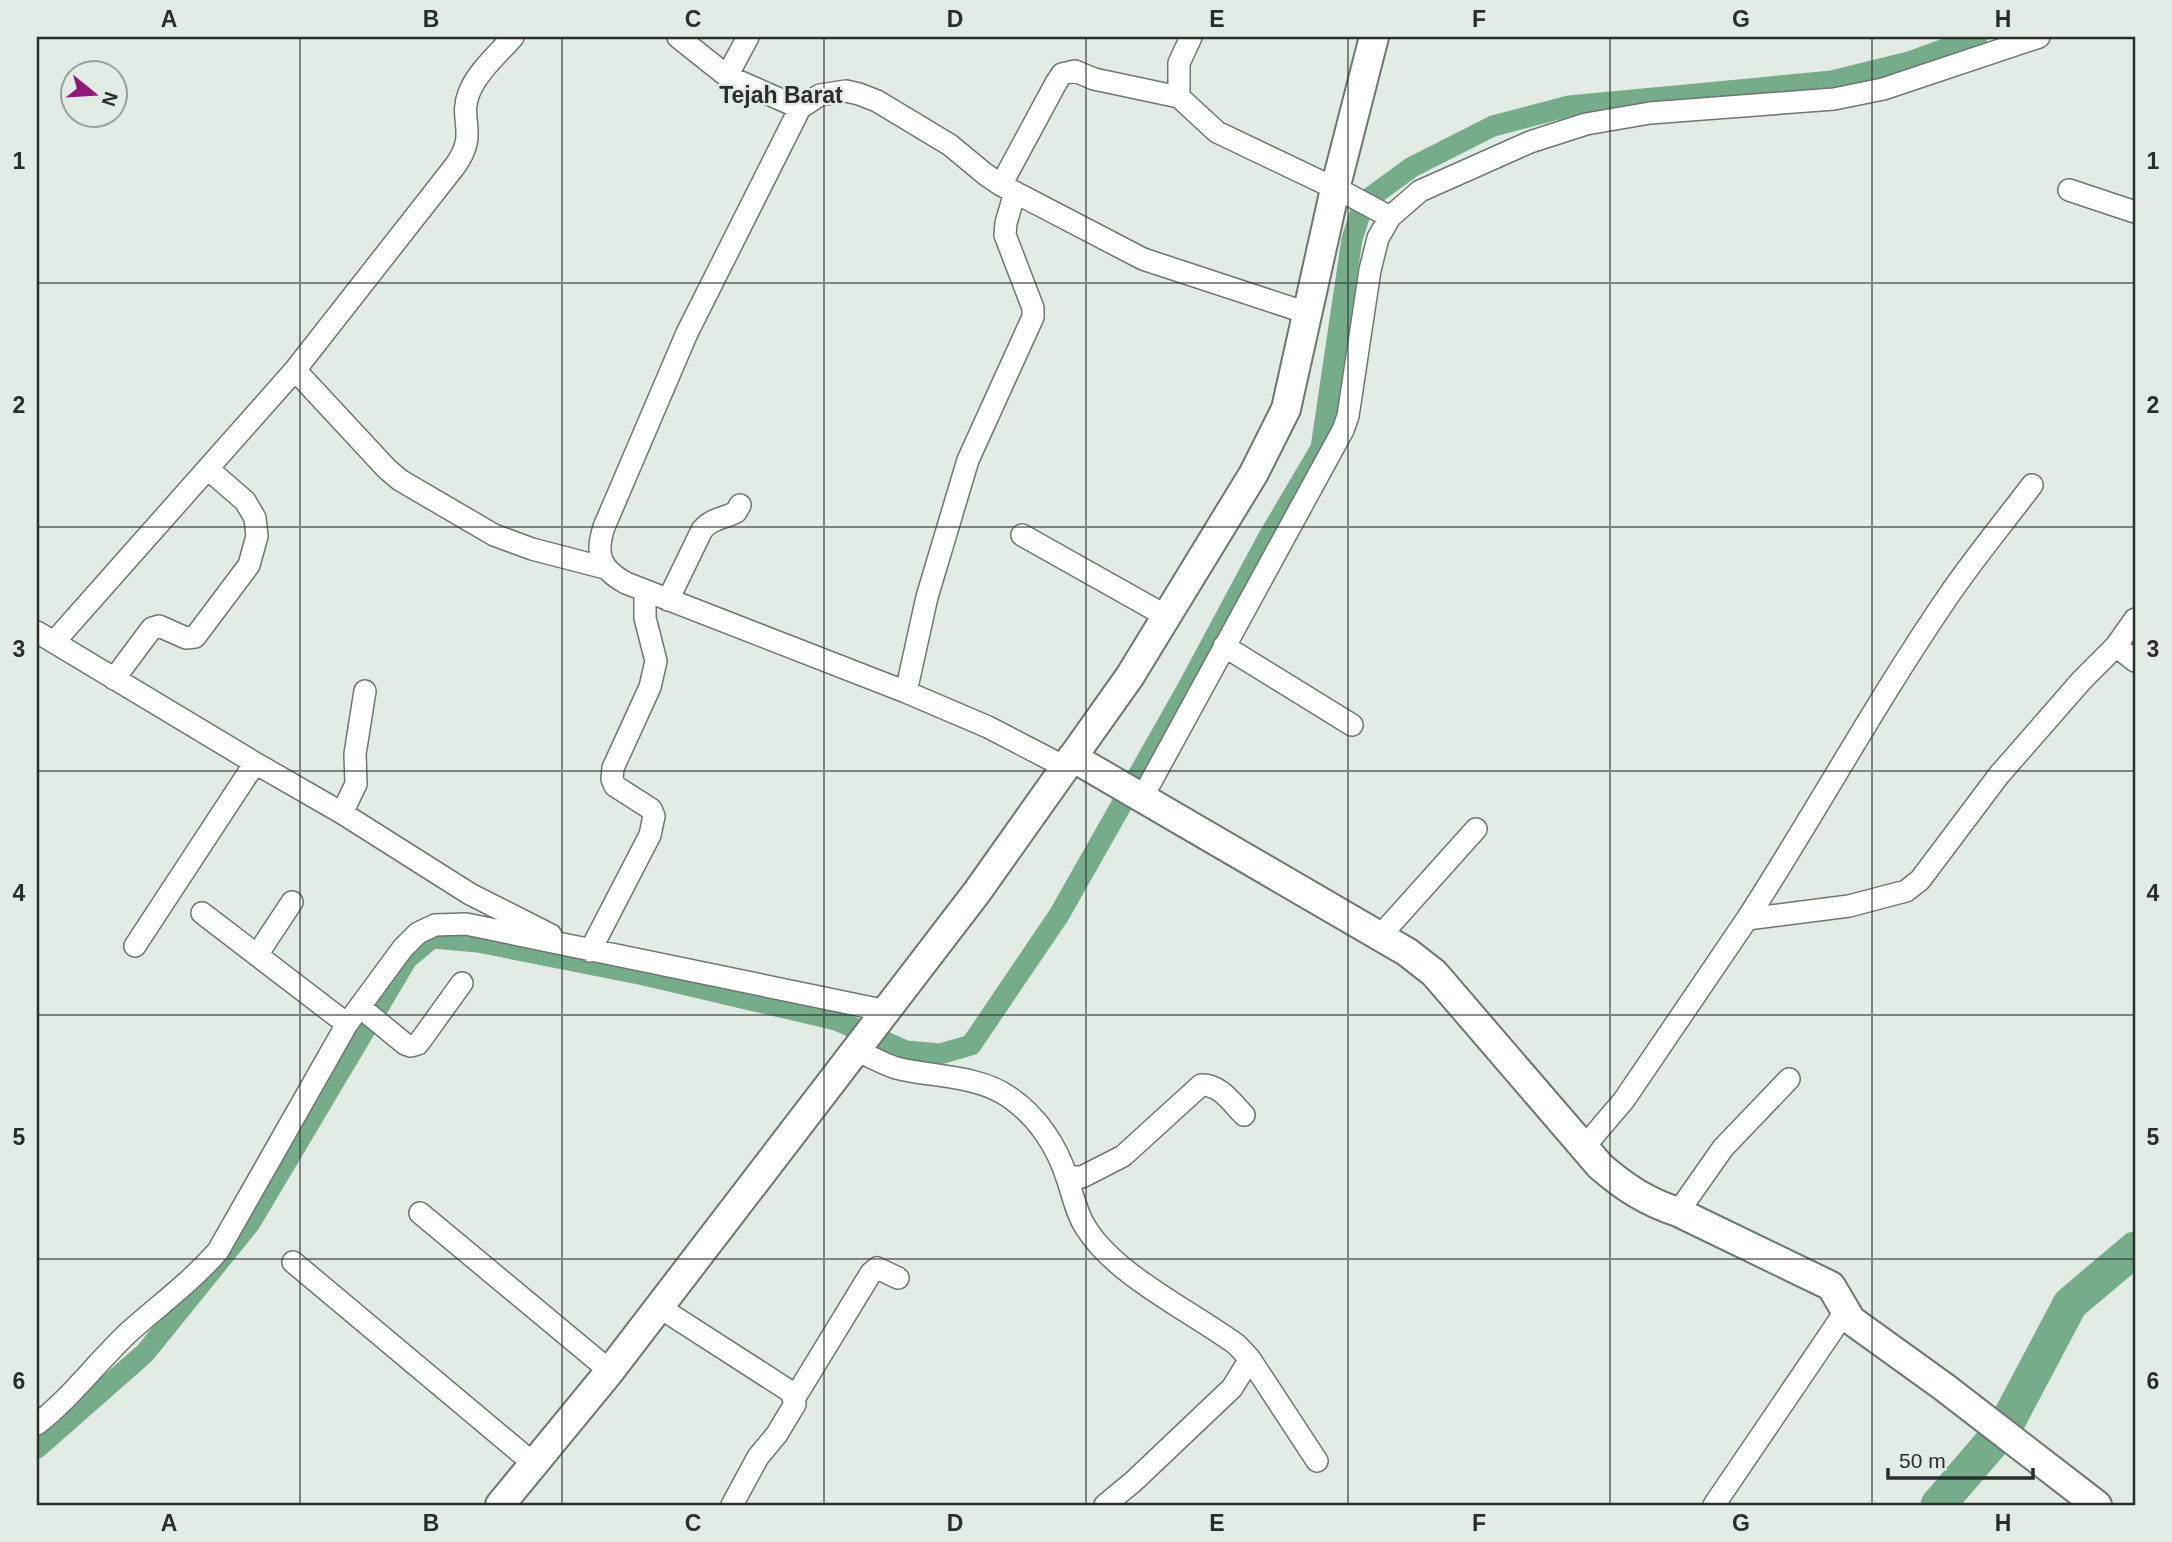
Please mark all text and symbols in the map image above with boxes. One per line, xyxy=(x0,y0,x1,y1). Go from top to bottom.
text: A xyxy=(161,6,177,32)
text: B xyxy=(423,6,439,32)
text: C xyxy=(685,6,701,32)
text: D xyxy=(947,6,963,32)
text: E xyxy=(1209,6,1225,32)
text: F xyxy=(1472,6,1486,32)
text: G xyxy=(1732,6,1750,32)
text: H xyxy=(1995,6,2011,32)
north arrow xyxy=(60,60,130,130)
district label: Tejah Barat xyxy=(719,82,843,108)
text: N xyxy=(98,89,122,109)
text: 1 xyxy=(13,148,26,174)
text: 1 xyxy=(2147,148,2160,174)
text: 2 xyxy=(13,392,25,418)
text: 2 xyxy=(2147,392,2159,418)
text: 3 xyxy=(13,636,25,662)
text: 3 xyxy=(2147,636,2159,662)
text: 4 xyxy=(13,880,26,906)
text: 4 xyxy=(2147,880,2160,906)
text: 5 xyxy=(13,1124,26,1150)
text: 5 xyxy=(2147,1124,2160,1150)
text: 6 xyxy=(13,1368,25,1394)
text: 6 xyxy=(2147,1368,2159,1394)
scale bar xyxy=(1888,1437,2034,1481)
text: 50 m xyxy=(1899,1449,1946,1472)
text: A xyxy=(161,1510,177,1536)
text: B xyxy=(423,1510,439,1536)
text: C xyxy=(685,1510,701,1536)
text: D xyxy=(947,1510,963,1536)
text: E xyxy=(1209,1510,1225,1536)
text: F xyxy=(1472,1510,1486,1536)
text: G xyxy=(1732,1510,1750,1536)
text: H xyxy=(1995,1510,2011,1536)

